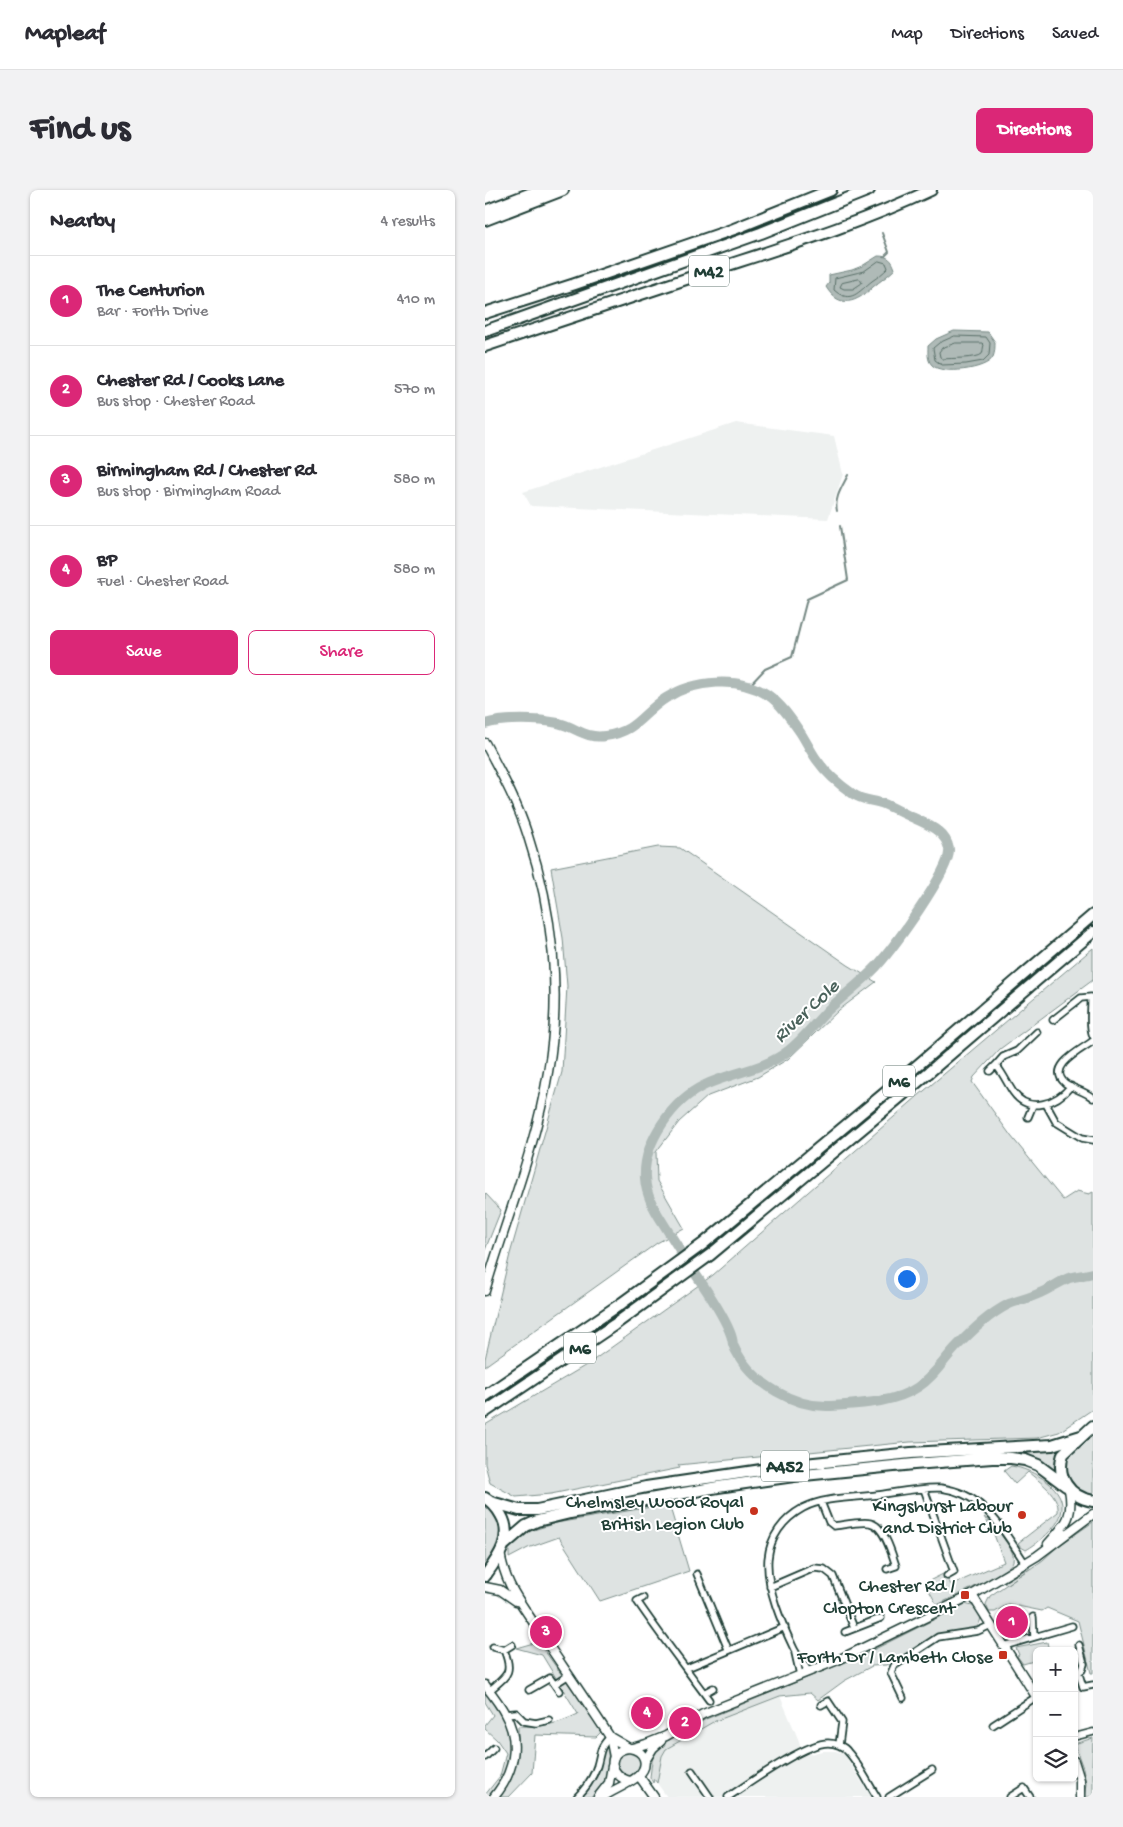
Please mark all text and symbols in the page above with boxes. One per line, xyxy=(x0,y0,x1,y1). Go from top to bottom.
text: Mapleaf xyxy=(25,20,105,49)
text: Map xyxy=(891,24,923,45)
text: Directions xyxy=(951,24,1024,45)
text: Saved xyxy=(1052,24,1098,45)
button: Directions xyxy=(976,108,1093,153)
text: Find us xyxy=(30,110,130,151)
text: Nearby xyxy=(50,210,115,235)
text: 4 results xyxy=(380,213,435,232)
road number: M42 xyxy=(689,256,729,286)
text: The Centurion xyxy=(97,280,204,303)
text: 1 xyxy=(63,291,69,310)
text: 410 m xyxy=(397,291,435,310)
text: Bar · Forth Drive xyxy=(97,303,208,322)
text: Chester Rd / Cooks Lane xyxy=(97,370,284,393)
text: 2 xyxy=(62,381,70,400)
text: 570 m xyxy=(394,381,435,400)
text: Bus stop · Chester Road xyxy=(97,393,254,412)
text: Birmingham Rd / Chester Rd xyxy=(97,460,316,483)
text: 3 xyxy=(62,471,70,490)
text: 580 m xyxy=(394,471,435,490)
text: Bus stop · Birmingham Road xyxy=(97,483,280,502)
text: BP xyxy=(97,550,117,573)
text: 4 xyxy=(62,561,70,580)
text: 580 m xyxy=(394,561,435,580)
text: Fuel · Chester Road xyxy=(97,573,228,592)
button: Save xyxy=(50,630,238,675)
button: Share xyxy=(248,630,435,675)
water label: River Cole xyxy=(770,976,846,1049)
road number: M6 xyxy=(883,1066,915,1096)
your location xyxy=(894,1266,920,1292)
road number: M6 xyxy=(564,1332,596,1364)
road number: A452 xyxy=(761,1450,809,1482)
place label: Chelmsley Wood Royal British Legion Club xyxy=(566,1492,744,1537)
place label: Kingshurst Labour and District Club xyxy=(872,1496,1014,1541)
marker: Chelmsley Wood Royal British Legion Club xyxy=(748,1505,760,1517)
marker: Kingshurst Labour and District Club xyxy=(1016,1509,1028,1521)
place label: Chester Rd / Clopton Crescent xyxy=(823,1576,957,1621)
marker: Chester Rd / Clopton Crescent xyxy=(959,1589,971,1601)
pin: 1 xyxy=(996,1603,1028,1641)
pin: 3 xyxy=(530,1613,562,1651)
place label: Forth Dr / Lambeth Close xyxy=(796,1647,993,1670)
map controls xyxy=(1033,1647,1078,1782)
button: + xyxy=(1033,1647,1078,1692)
marker: Forth Dr / Lambeth Close xyxy=(997,1649,1009,1661)
button: − xyxy=(1033,1692,1078,1737)
pin: 4 xyxy=(631,1694,663,1732)
pin: 2 xyxy=(669,1704,701,1742)
button: layers xyxy=(1033,1737,1078,1782)

